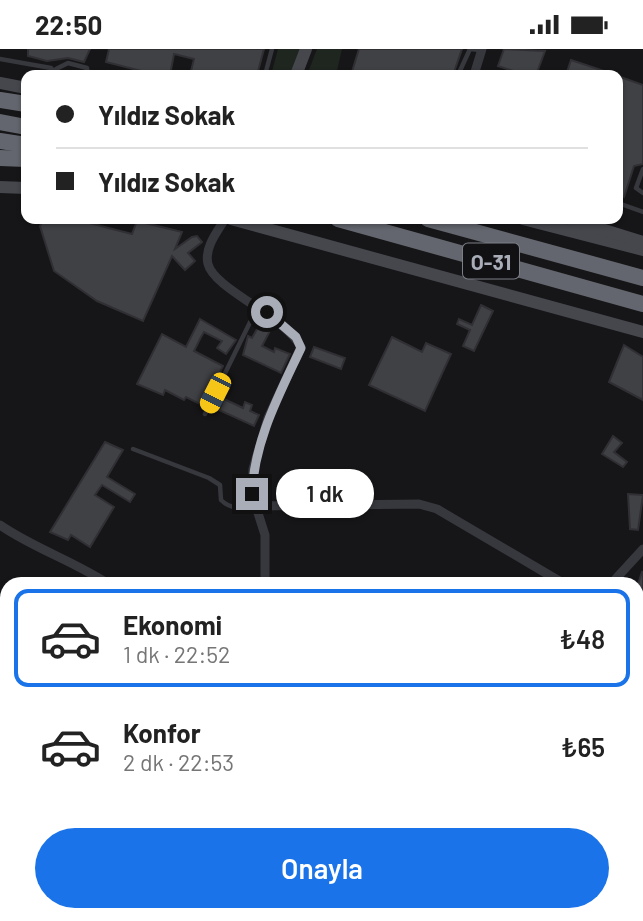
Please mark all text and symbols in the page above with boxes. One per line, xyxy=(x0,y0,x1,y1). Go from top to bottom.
text: 22:50 xyxy=(35,9,102,40)
text: Yıldız Sokak xyxy=(98,99,235,130)
text: Yıldız Sokak xyxy=(98,166,235,197)
road number: O-31 xyxy=(463,243,519,279)
route start xyxy=(251,296,283,328)
car xyxy=(197,370,234,416)
callout: 1 dk xyxy=(276,469,374,519)
route end xyxy=(236,478,268,510)
text: 1 dk xyxy=(306,479,344,507)
icon: car xyxy=(39,607,102,670)
text: Ekonomi xyxy=(123,609,222,640)
text: ₺48 xyxy=(559,623,605,654)
text: 1 dk · 22:52 xyxy=(123,640,230,668)
icon: car xyxy=(39,715,102,778)
text: Konfor xyxy=(123,717,201,748)
text: ₺65 xyxy=(561,731,605,762)
text: 2 dk · 22:53 xyxy=(123,748,234,776)
button: Onayla xyxy=(35,828,609,908)

